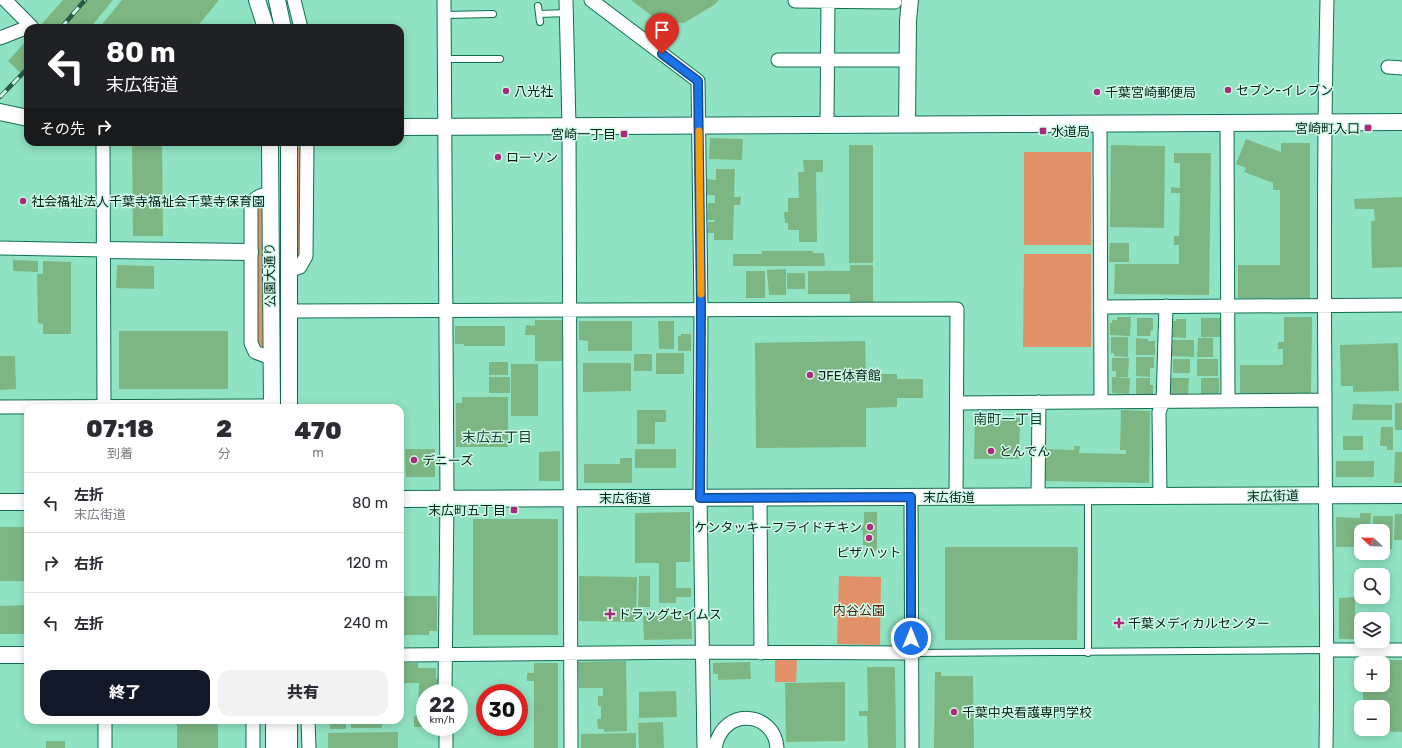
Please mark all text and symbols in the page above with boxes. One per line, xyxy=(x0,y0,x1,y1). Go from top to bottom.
pin xyxy=(645,13,679,54)
icon: arrive xyxy=(651,19,673,41)
text: 80 m xyxy=(106,36,176,69)
icon: left xyxy=(40,40,92,92)
text: 末広街道 xyxy=(106,74,178,96)
place label: セブン-イレブン xyxy=(1236,83,1333,98)
place label: 八光社 xyxy=(514,84,553,99)
place label: 千葉宮崎郵便局 xyxy=(1105,85,1196,100)
marker: セブン-イレブン xyxy=(1223,85,1233,95)
marker: 八光社 xyxy=(501,86,511,96)
marker: 千葉宮崎郵便局 xyxy=(1092,87,1102,97)
icon: right xyxy=(93,116,115,138)
text: その先 xyxy=(40,120,85,138)
place label: 宮崎町入口 xyxy=(1295,121,1360,136)
marker: 宮崎町入口 xyxy=(1363,123,1373,133)
place label: 水道局 xyxy=(1051,124,1090,139)
marker: 水道局 xyxy=(1038,126,1048,136)
place label: 宮崎一丁目 xyxy=(551,127,616,142)
marker: 宮崎一丁目 xyxy=(619,129,629,139)
place label: ローソン xyxy=(506,150,558,165)
marker: ローソン xyxy=(493,152,503,162)
place label: 社会福祉法人千葉寺福祉会千葉寺保育園 xyxy=(31,194,265,209)
marker: 社会福祉法人千葉寺福祉会千葉寺保育園 xyxy=(18,196,28,206)
street label: 公園大通り xyxy=(262,242,278,308)
place label: JFE体育館 xyxy=(818,368,881,383)
marker: JFE体育館 xyxy=(805,370,815,380)
district label: 南町一丁目 xyxy=(973,411,1043,428)
text: 07:18 xyxy=(86,415,154,443)
text: 2 xyxy=(216,415,232,443)
text: 470 xyxy=(294,417,342,445)
district label: 末広五丁目 xyxy=(462,429,532,446)
place label: とんでん xyxy=(999,444,1050,459)
text: m xyxy=(312,445,324,460)
text: 到着 xyxy=(107,446,133,461)
text: 分 xyxy=(218,446,231,461)
marker: とんでん xyxy=(986,446,996,456)
place label: デニーズ xyxy=(422,453,473,468)
marker: デニーズ xyxy=(409,455,419,465)
text: 左折 xyxy=(74,486,104,504)
street label: 末広街道 xyxy=(1247,488,1299,504)
street label: 末広街道 xyxy=(923,490,975,505)
street label: 末広街道 xyxy=(599,491,651,506)
icon: left xyxy=(40,492,62,514)
text: 80 m xyxy=(352,494,388,512)
place label: 末広町五丁目 xyxy=(428,503,506,518)
marker: 末広町五丁目 xyxy=(509,505,519,515)
text: 末広街道 xyxy=(74,507,126,522)
place label: ケンタッキーフライドチキン xyxy=(695,520,862,535)
marker: ケンタッキーフライドチキン xyxy=(865,522,875,532)
north arrow xyxy=(1354,524,1390,560)
map controls xyxy=(1354,524,1390,736)
marker: ピザハット xyxy=(864,533,874,543)
place label: ピザハット xyxy=(836,545,902,560)
icon: right xyxy=(40,552,62,574)
text: 120 m xyxy=(346,554,388,572)
text: 右折 xyxy=(74,555,104,573)
button: search xyxy=(1354,568,1390,604)
park label: 内谷公園 xyxy=(833,603,885,618)
place label: ドラッグセイムス xyxy=(618,607,722,622)
marker: ドラッグセイムス xyxy=(605,609,615,619)
icon: left xyxy=(40,612,62,634)
button: layers xyxy=(1354,612,1390,648)
text: 240 m xyxy=(343,614,388,632)
text: 左折 xyxy=(74,615,104,633)
place label: 千葉メディカルセンター xyxy=(1128,616,1270,631)
position arrow xyxy=(890,617,932,659)
marker: 千葉メディカルセンター xyxy=(1113,617,1125,629)
button: + xyxy=(1354,656,1390,692)
button: 終了 xyxy=(40,670,210,716)
button: 共有 xyxy=(218,670,388,716)
speed limit sign: 30 xyxy=(476,684,528,736)
text: 22 xyxy=(429,693,455,717)
button: − xyxy=(1354,700,1390,736)
place label: 千葉中央看護専門学校 xyxy=(962,705,1092,720)
marker: 千葉中央看護専門学校 xyxy=(949,707,959,717)
text: km/h xyxy=(430,714,454,726)

